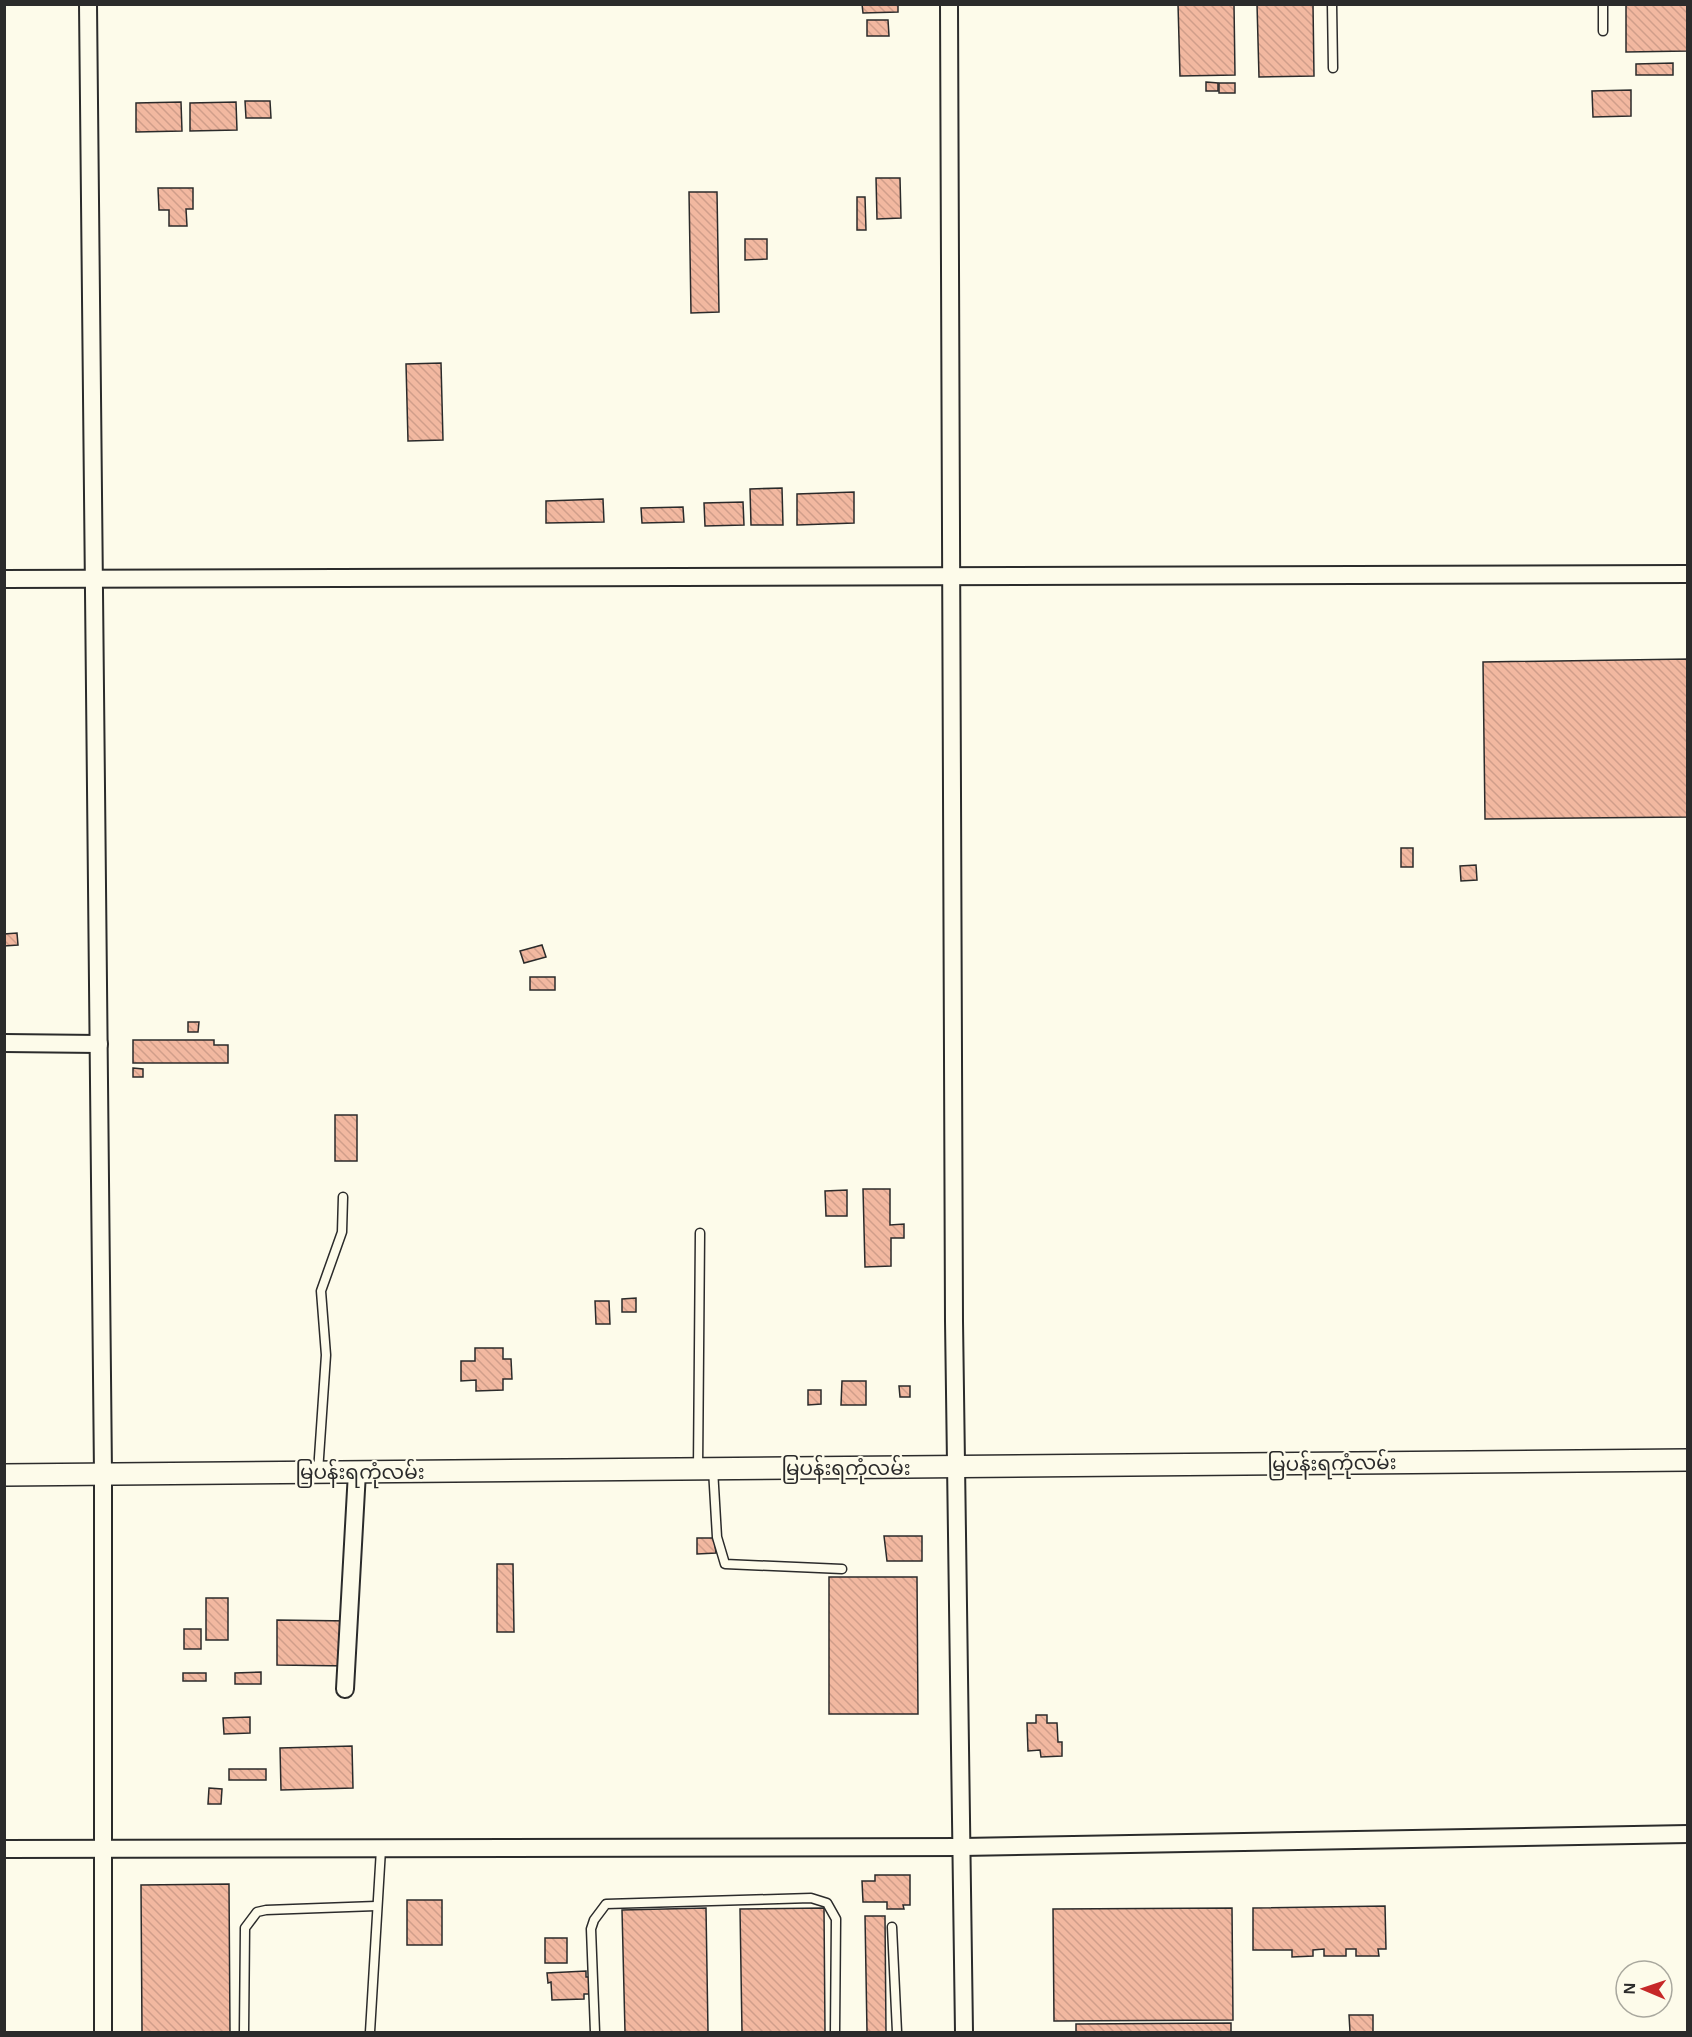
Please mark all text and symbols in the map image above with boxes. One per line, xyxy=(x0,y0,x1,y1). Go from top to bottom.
street label: မြပန်းရကုံလမ်း xyxy=(1267,1448,1397,1481)
street label: မြပန်းရကုံလမ်း xyxy=(781,1454,911,1485)
street label: မြပန်းရကုံလမ်း xyxy=(295,1458,425,1489)
north arrow xyxy=(1614,1959,1674,2019)
text: N xyxy=(1621,1982,1638,1995)

